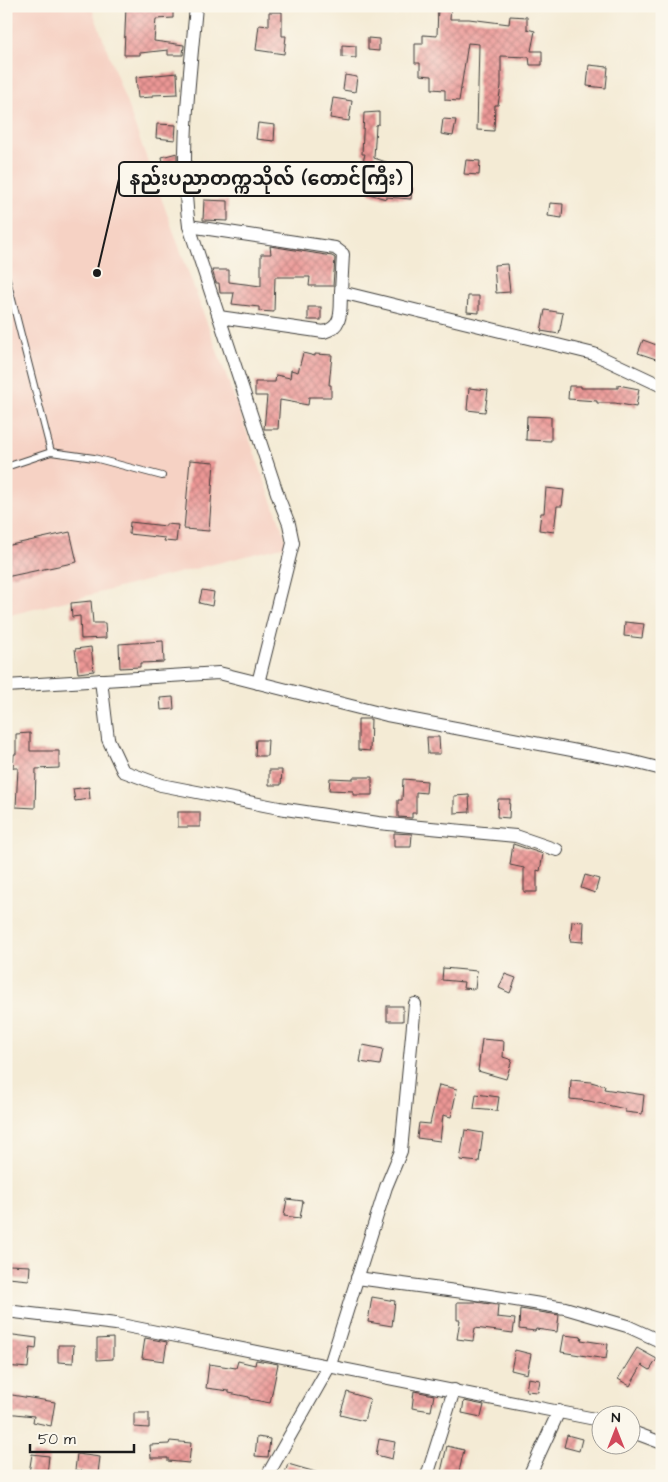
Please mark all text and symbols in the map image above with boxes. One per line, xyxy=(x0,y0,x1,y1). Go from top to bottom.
callout: နည်းပညာတက္ကသိုလ် (တောင်ကြီး) xyxy=(119,162,412,196)
text: နည်းပညာတက္ကသိုလ် (တောင်ကြီး) xyxy=(130,165,403,194)
north arrow xyxy=(590,1404,640,1454)
text: N xyxy=(612,1408,621,1428)
scale bar xyxy=(30,1422,134,1454)
text: 50 m xyxy=(38,1429,76,1450)

